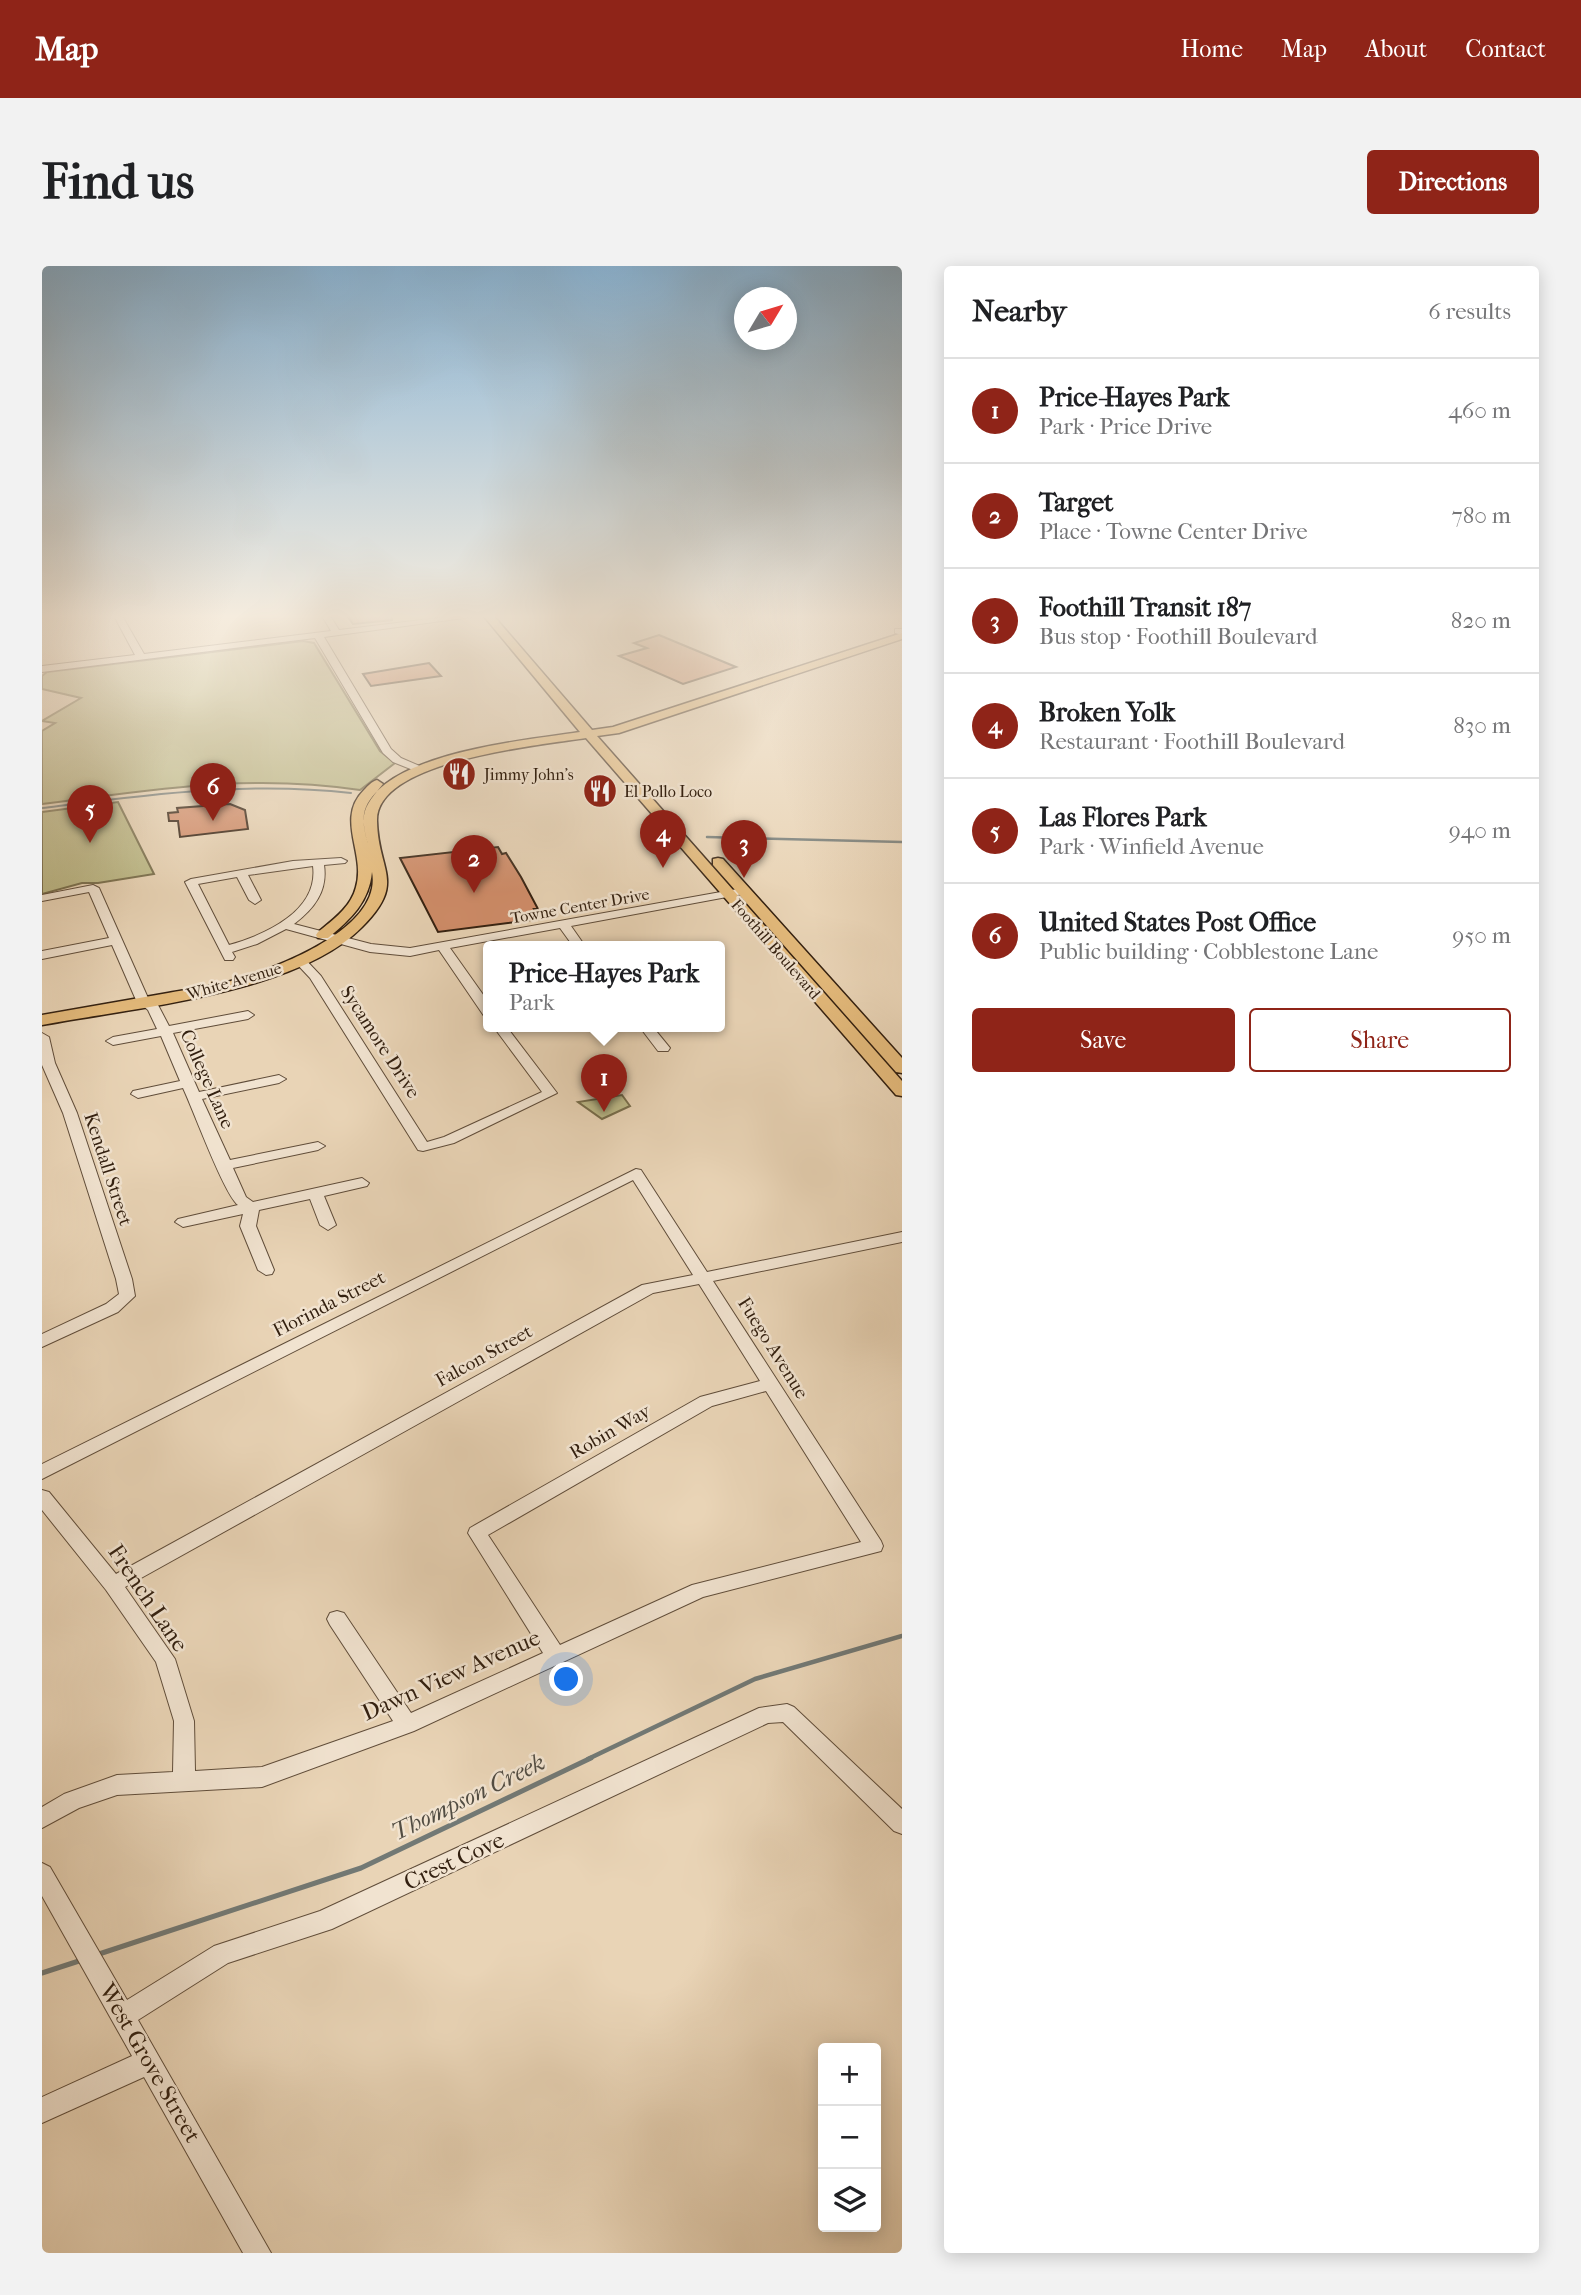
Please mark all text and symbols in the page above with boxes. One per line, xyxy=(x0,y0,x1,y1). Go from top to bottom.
text: Map xyxy=(35,30,98,69)
text: Home xyxy=(1181,35,1243,63)
text: Map xyxy=(1281,35,1327,63)
text: About xyxy=(1365,35,1427,63)
text: Contact xyxy=(1465,35,1546,63)
button: Directions xyxy=(1367,150,1539,214)
text: Find us xyxy=(42,153,194,211)
north arrow xyxy=(734,287,797,350)
text: Nearby xyxy=(972,294,1067,329)
text: 6 results xyxy=(1428,298,1511,325)
text: Price-Hayes Park xyxy=(1039,382,1229,413)
text: 1 xyxy=(991,397,999,424)
text: 460 m xyxy=(1448,397,1511,424)
text: Park · Price Drive xyxy=(1039,413,1212,440)
text: Target xyxy=(1039,487,1113,518)
text: 2 xyxy=(989,502,1001,529)
text: 780 m xyxy=(1452,502,1511,529)
text: Place · Towne Center Drive xyxy=(1039,518,1308,545)
text: Foothill Transit 187 xyxy=(1039,592,1251,623)
text: 3 xyxy=(990,607,1000,634)
text: 820 m xyxy=(1451,607,1511,634)
text: Bus stop · Foothill Boulevard xyxy=(1039,623,1318,650)
text: Broken Yolk xyxy=(1039,697,1175,728)
text: 4 xyxy=(988,712,1002,739)
text: 830 m xyxy=(1453,712,1511,739)
text: Restaurant · Foothill Boulevard xyxy=(1039,728,1345,755)
restaurant icon: Jimmy John's xyxy=(440,755,478,793)
pin: 6 xyxy=(190,763,236,821)
place label: Jimmy John's xyxy=(482,765,574,784)
restaurant icon: El Pollo Loco xyxy=(581,772,619,810)
place label: El Pollo Loco xyxy=(624,782,712,801)
pin: 5 xyxy=(67,785,113,843)
text: Las Flores Park xyxy=(1039,802,1207,833)
pin: 4 xyxy=(640,810,686,868)
text: 5 xyxy=(990,817,1000,844)
text: 940 m xyxy=(1449,817,1511,844)
pin: 3 xyxy=(721,820,767,878)
text: Park · Winfield Avenue xyxy=(1039,833,1264,860)
pin: 2 xyxy=(451,835,497,893)
street label: Towne Center Drive xyxy=(509,884,651,928)
street label: Foothill Boulevard xyxy=(727,895,825,1003)
text: United States Post Office xyxy=(1039,907,1316,938)
text: 6 xyxy=(989,922,1001,949)
text: 950 m xyxy=(1452,922,1511,949)
text: Public building · Cobblestone Lane xyxy=(1039,938,1378,965)
popup xyxy=(483,941,725,1032)
street label: White Avenue xyxy=(183,958,284,1004)
text: Price-Hayes Park xyxy=(509,958,699,989)
street label: Sycamore Drive xyxy=(336,982,424,1102)
text: Park xyxy=(509,989,555,1016)
button: Save xyxy=(972,1008,1235,1072)
button: Share xyxy=(1249,1008,1511,1072)
street label: College Lane xyxy=(175,1026,239,1132)
pin: 1 xyxy=(581,1054,627,1112)
street label: Kendall Street xyxy=(79,1110,137,1229)
street label: Florinda Street xyxy=(269,1266,389,1342)
street label: Fuego Avenue xyxy=(733,1293,813,1403)
street label: Falcon Street xyxy=(432,1320,536,1392)
street label: Robin Way xyxy=(566,1400,655,1464)
street label: French Lane xyxy=(102,1539,194,1657)
street label: Dawn View Avenue xyxy=(358,1624,544,1726)
your location xyxy=(549,1662,583,1696)
water label: Thompson Creek xyxy=(386,1748,550,1846)
street label: Crest Cove xyxy=(400,1826,508,1896)
street label: West Grove Street xyxy=(93,1978,207,2147)
map controls xyxy=(818,2043,881,2232)
button: + xyxy=(818,2043,881,2106)
button: − xyxy=(818,2106,881,2169)
button: layers xyxy=(818,2169,881,2232)

